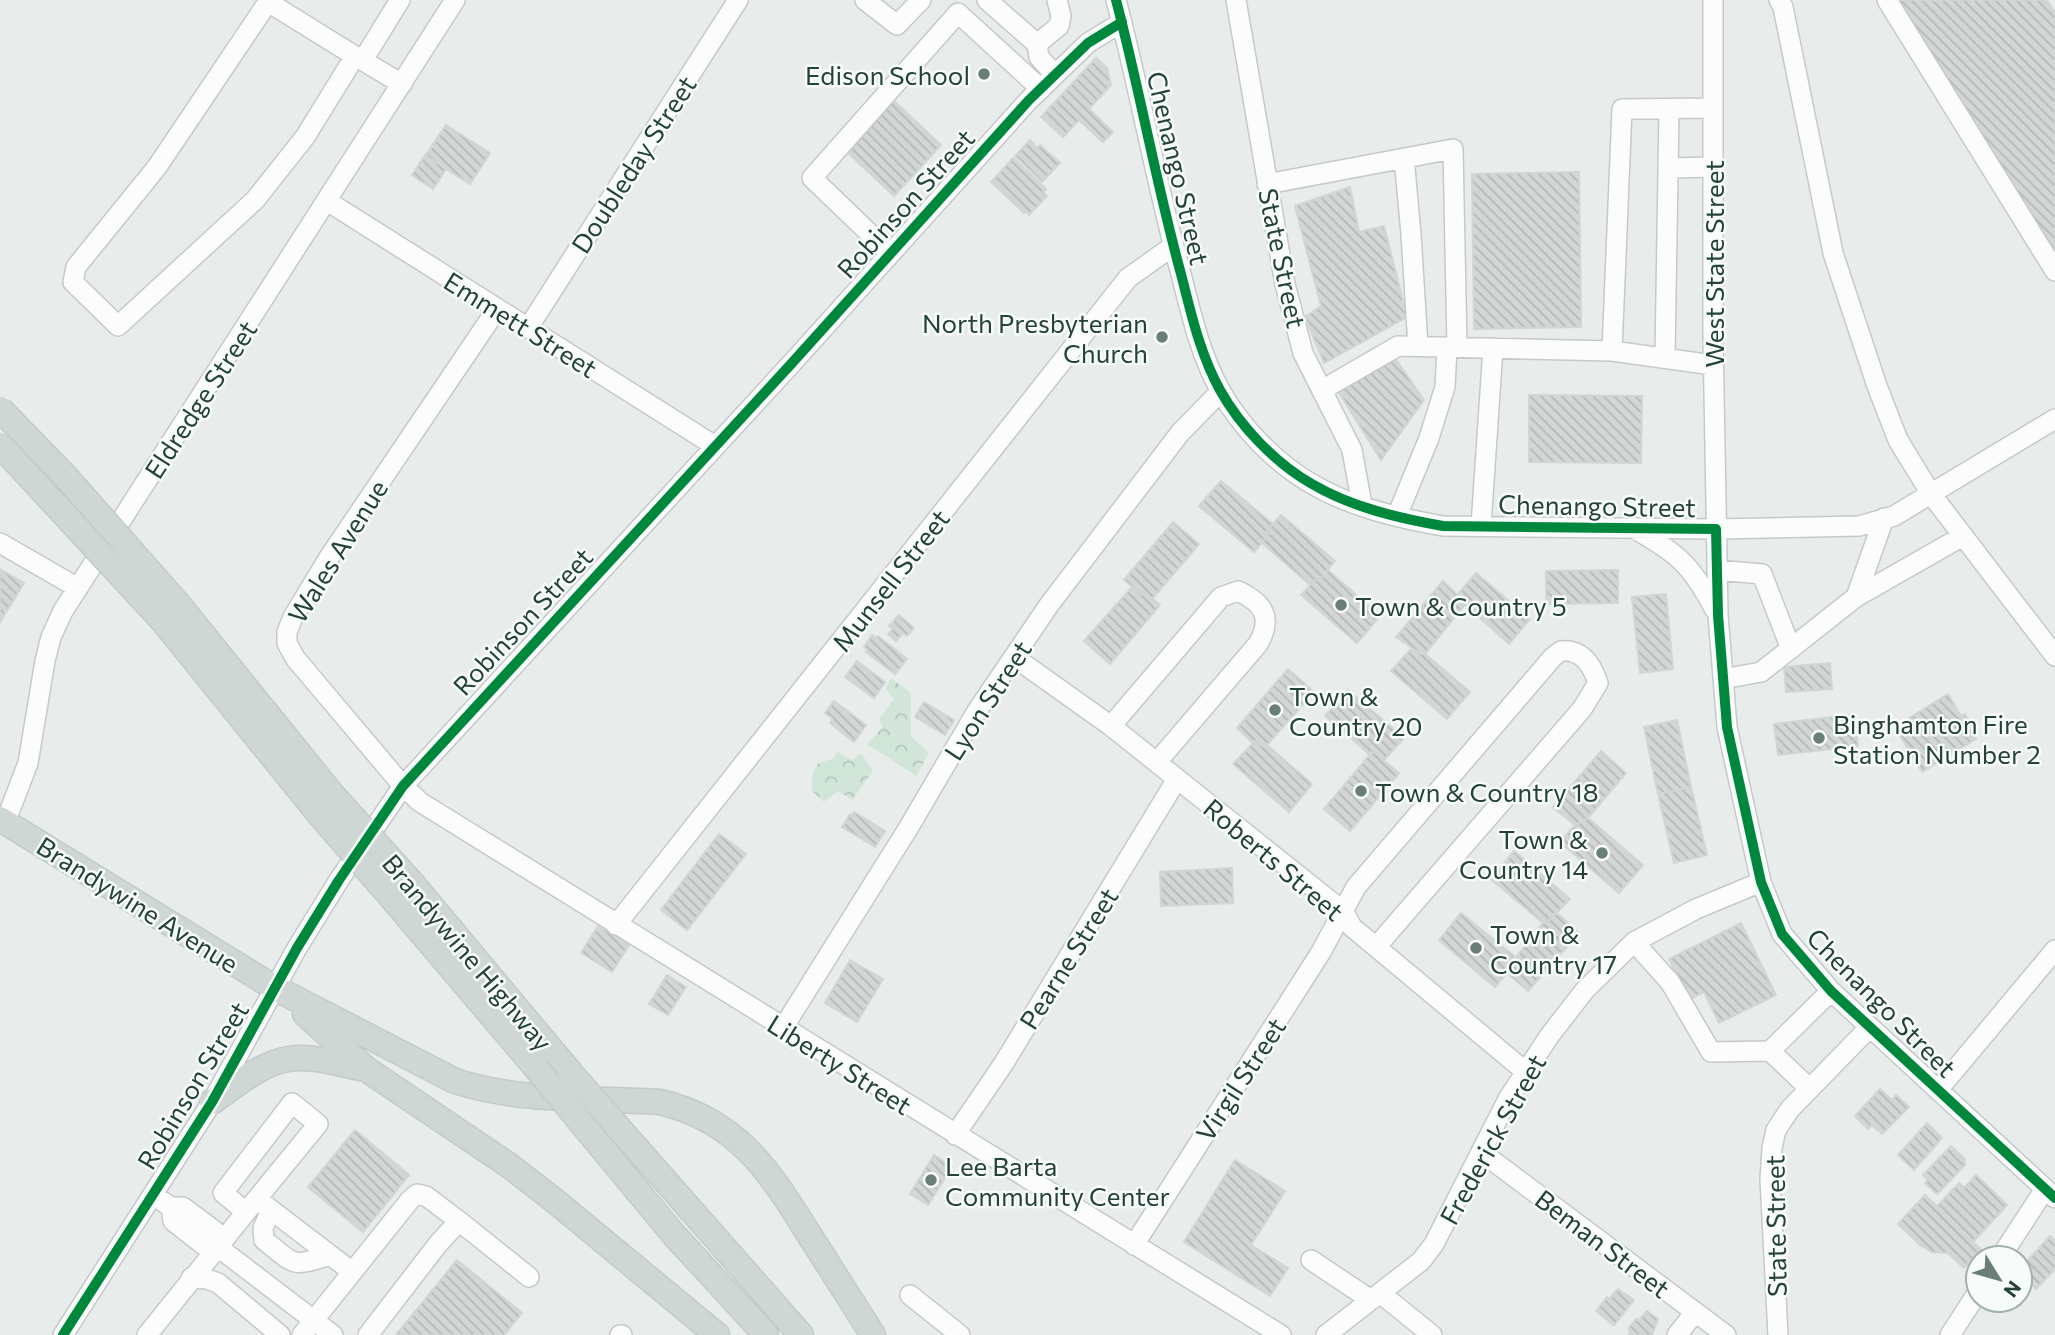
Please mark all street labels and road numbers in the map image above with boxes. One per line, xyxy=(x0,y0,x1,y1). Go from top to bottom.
street label: Chenango Street xyxy=(1142,68,1216,268)
street label: Doubleday Street xyxy=(564,70,702,258)
street label: Robinson Street xyxy=(830,122,980,284)
street label: West State Street xyxy=(1698,160,1729,368)
street label: State Street xyxy=(1253,185,1313,331)
street label: Emmett Street xyxy=(439,265,603,383)
street label: Eldredge Street xyxy=(138,314,262,484)
street label: Wales Avenue xyxy=(281,474,393,628)
street label: Chenango Street xyxy=(1498,488,1696,522)
street label: Munsell Street xyxy=(825,503,955,657)
street label: Robinson Street xyxy=(446,541,598,701)
street label: Lyon Street xyxy=(937,635,1037,765)
street label: Roberts Street xyxy=(1198,792,1350,926)
street label: Brandywine Avenue xyxy=(32,829,244,979)
street label: Brandywine Highway xyxy=(377,847,559,1057)
street label: Pearne Street xyxy=(1012,882,1124,1034)
street label: Chenango Street xyxy=(1801,921,1963,1083)
street label: Robinson Street xyxy=(130,996,254,1174)
street label: Liberty Street xyxy=(762,1007,918,1121)
street label: Virgil Street xyxy=(1189,1012,1291,1146)
street label: Frederick Street xyxy=(1433,1049,1551,1229)
street label: State Street xyxy=(1758,1155,1792,1297)
street label: Beman Street xyxy=(1530,1182,1676,1304)

